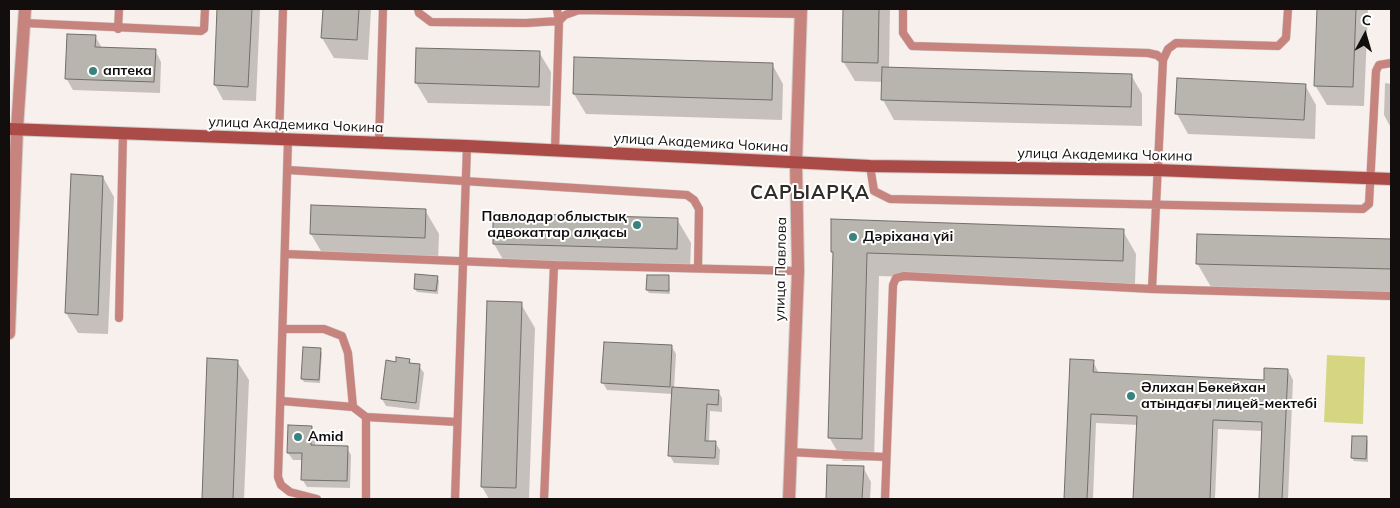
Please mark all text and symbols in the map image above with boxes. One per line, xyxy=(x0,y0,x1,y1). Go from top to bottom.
north arrow xyxy=(1340,10,1390,60)
text: С xyxy=(1361,11,1372,30)
place label: аптека xyxy=(103,63,152,79)
marker: аптека xyxy=(87,65,99,77)
street label: улица Академика Чокина xyxy=(208,114,384,136)
street label: улица Академика Чокина xyxy=(613,130,789,156)
street label: улица Академика Чокина xyxy=(1017,145,1193,165)
district label: САРЫАРҚА xyxy=(749,182,871,204)
place label: Павлодар облыстық адвокаттар алқасы xyxy=(482,209,627,242)
street label: улица Павлова xyxy=(772,217,790,321)
marker: Павлодар облыстық адвокаттар алқасы xyxy=(631,219,643,231)
place label: Дәріхана үйі xyxy=(863,229,953,245)
marker: Дәріхана үйі xyxy=(847,231,859,243)
place label: Әлихан Бөкейхан атындағы лицей-мектебі xyxy=(1141,380,1317,412)
marker: Әлихан Бөкейхан атындағы лицей-мектебі xyxy=(1125,390,1137,402)
place label: Amid xyxy=(308,429,343,445)
marker: Amid xyxy=(292,431,304,443)

